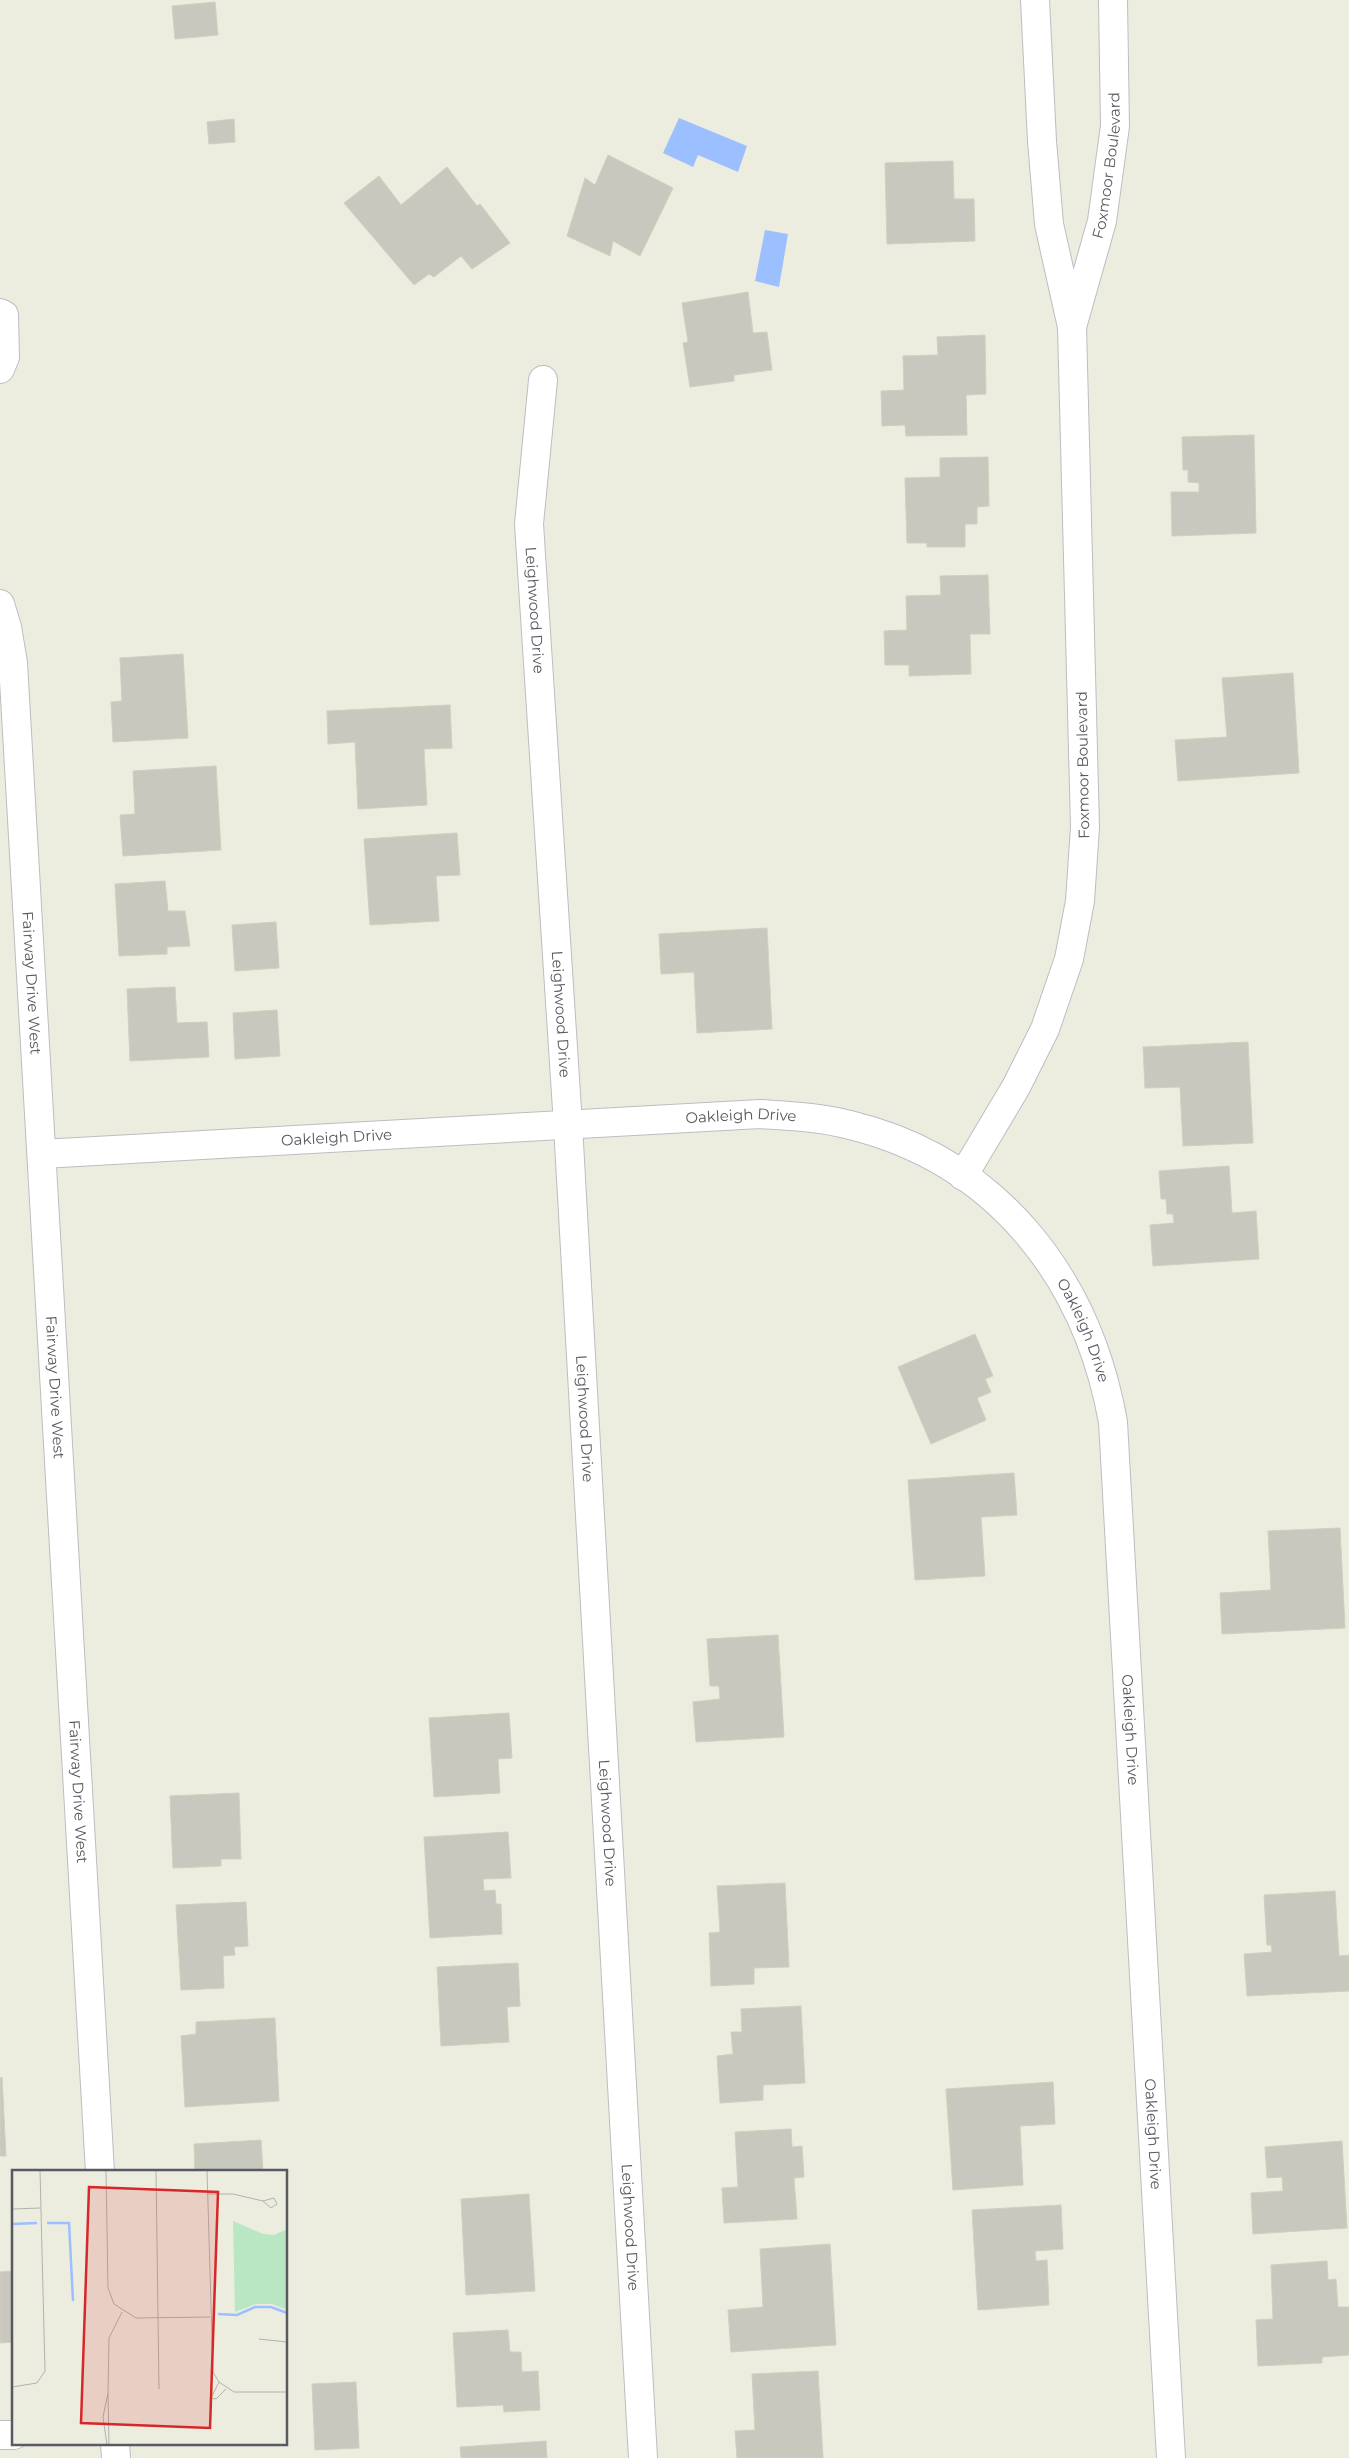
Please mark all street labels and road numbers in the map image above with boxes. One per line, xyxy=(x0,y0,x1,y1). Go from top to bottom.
street label: Foxmoor Boulevard xyxy=(1087,92,1124,241)
street label: Leighwood Drive xyxy=(521,546,549,674)
street label: Foxmoor Boulevard xyxy=(1072,691,1093,839)
street label: Fairway Drive West xyxy=(18,911,46,1055)
street label: Leighwood Drive xyxy=(548,950,575,1078)
street label: Oakleigh Drive xyxy=(685,1104,797,1127)
street label: Oakleigh Drive xyxy=(280,1125,393,1150)
street label: Oakleigh Drive xyxy=(1053,1275,1114,1384)
street label: Fairway Drive West xyxy=(42,1315,69,1459)
street label: Leighwood Drive xyxy=(572,1354,598,1483)
street label: Oakleigh Drive xyxy=(1118,1674,1143,1786)
street label: Fairway Drive West xyxy=(65,1719,92,1864)
street label: Leighwood Drive xyxy=(595,1759,621,1887)
street label: Oakleigh Drive xyxy=(1141,2078,1166,2190)
street label: Leighwood Drive xyxy=(617,2163,644,2291)

